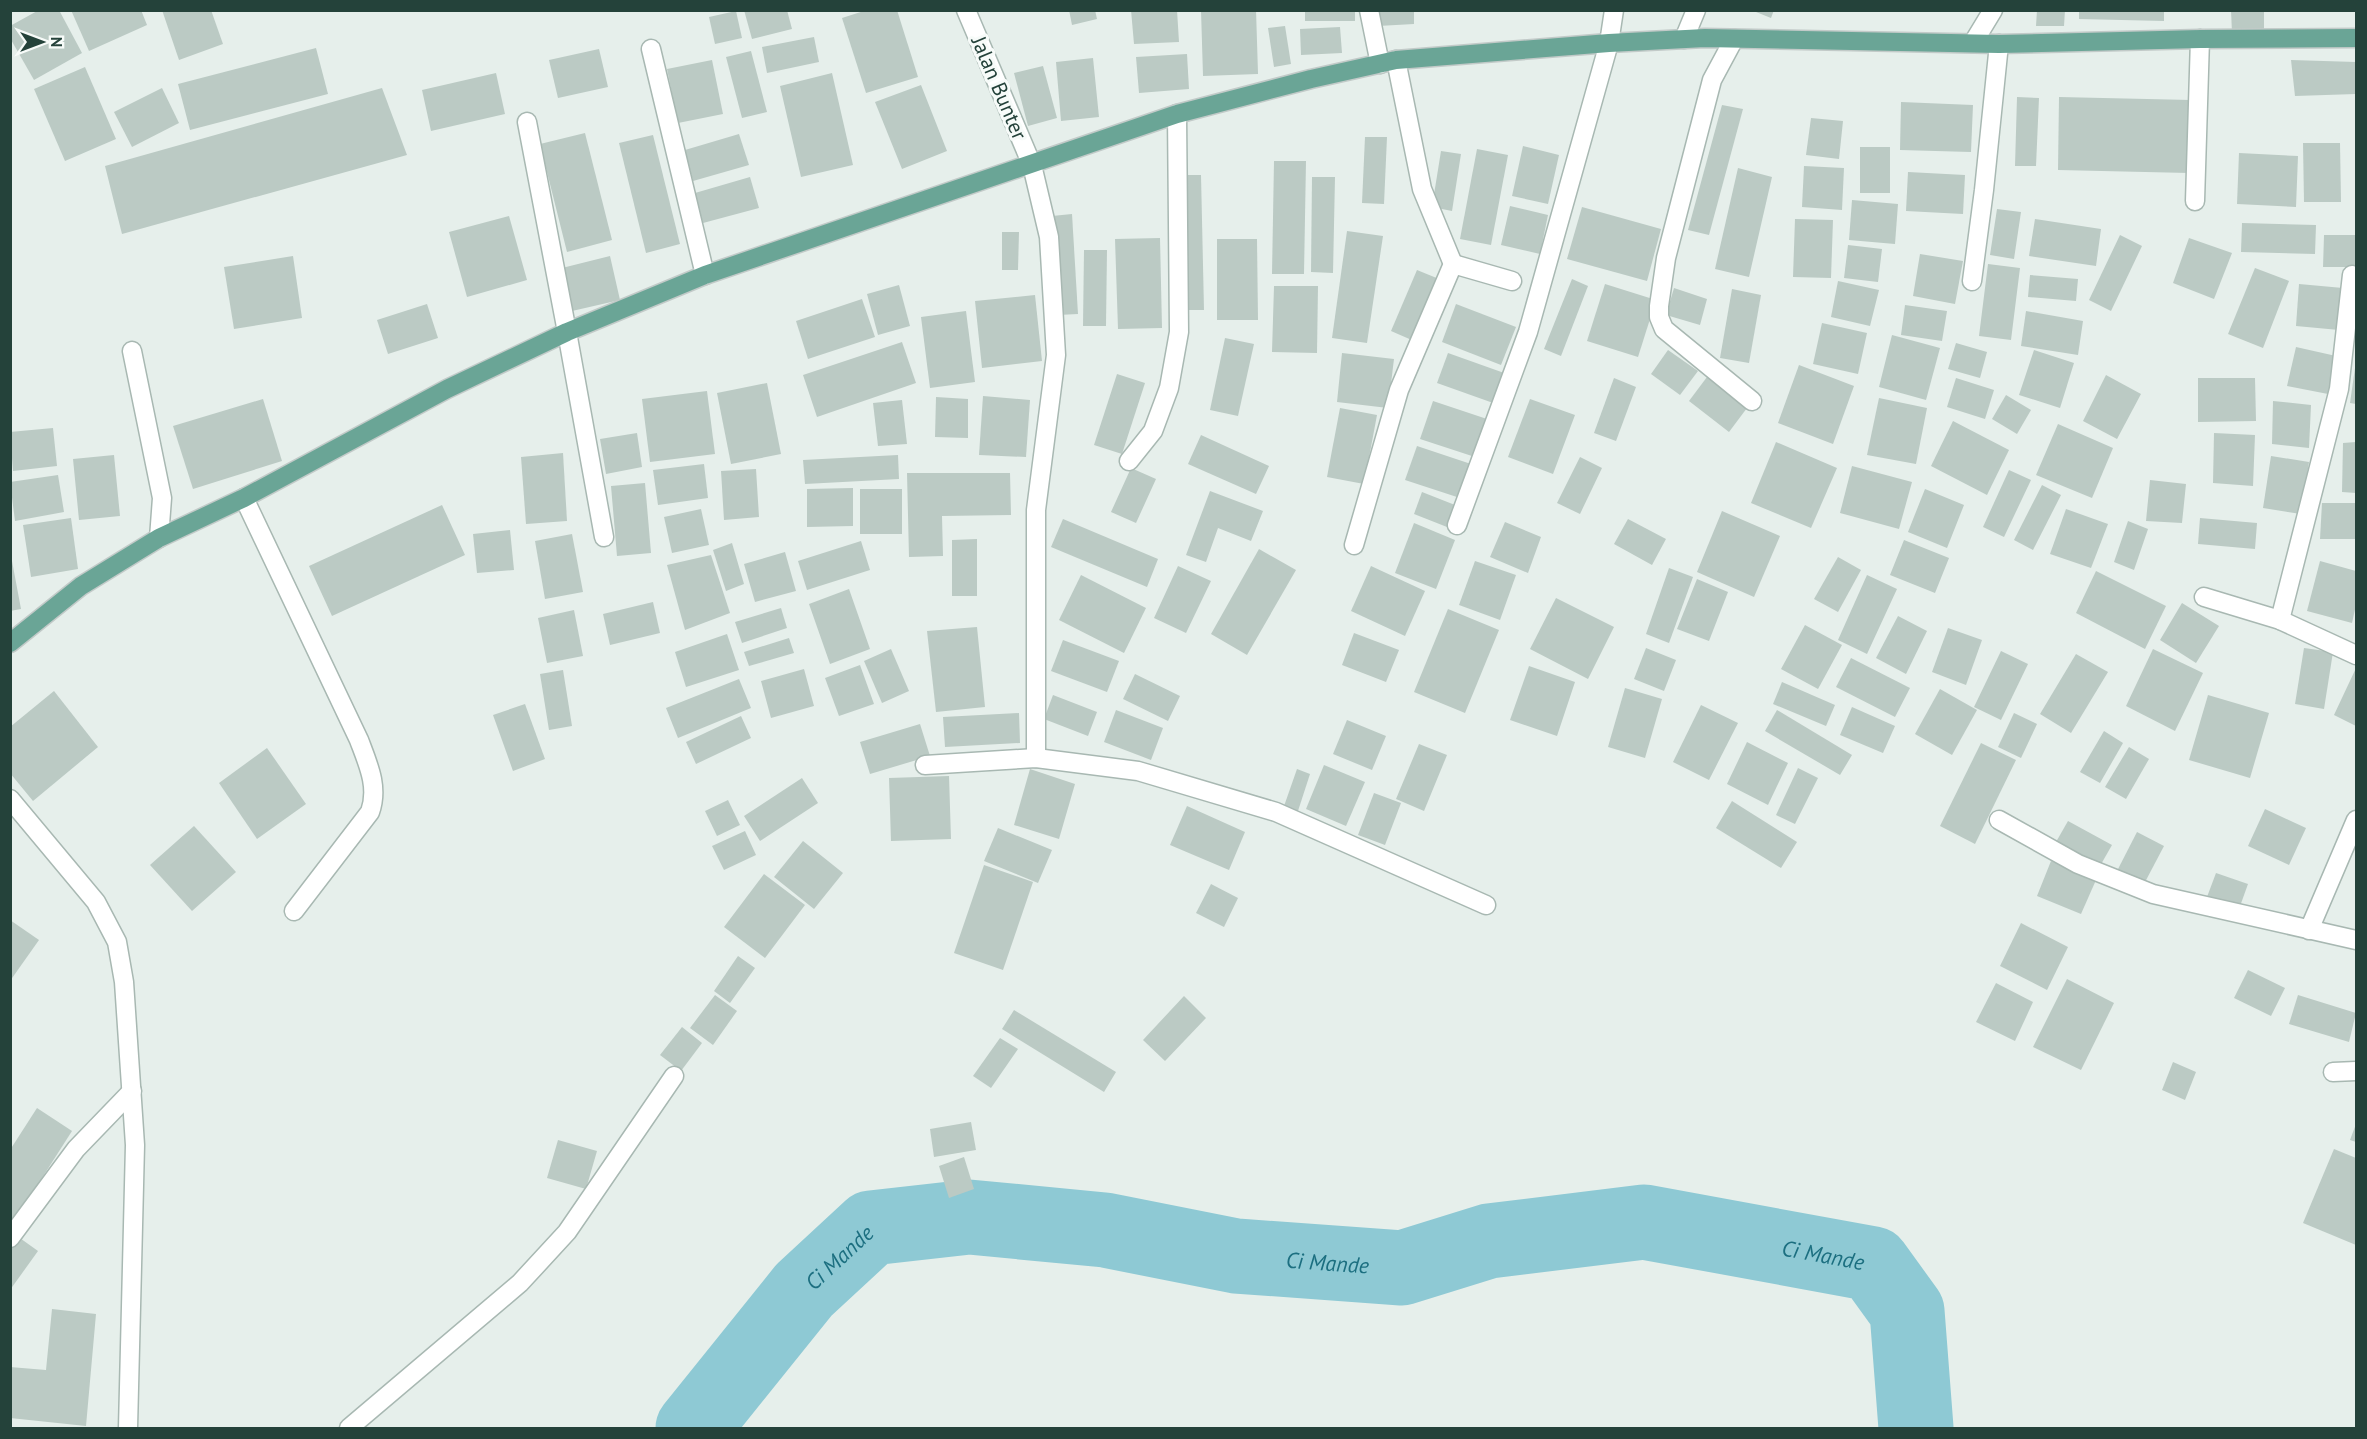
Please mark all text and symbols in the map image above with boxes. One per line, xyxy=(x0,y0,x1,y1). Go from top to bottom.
north arrow xyxy=(12,12,72,72)
street label: Jalan Bunter xyxy=(965,31,1033,144)
text: N xyxy=(47,37,67,47)
water label: Ci Mande xyxy=(799,1218,880,1296)
water label: Ci Mande xyxy=(1780,1234,1867,1276)
water label: Ci Mande xyxy=(1285,1246,1371,1280)

